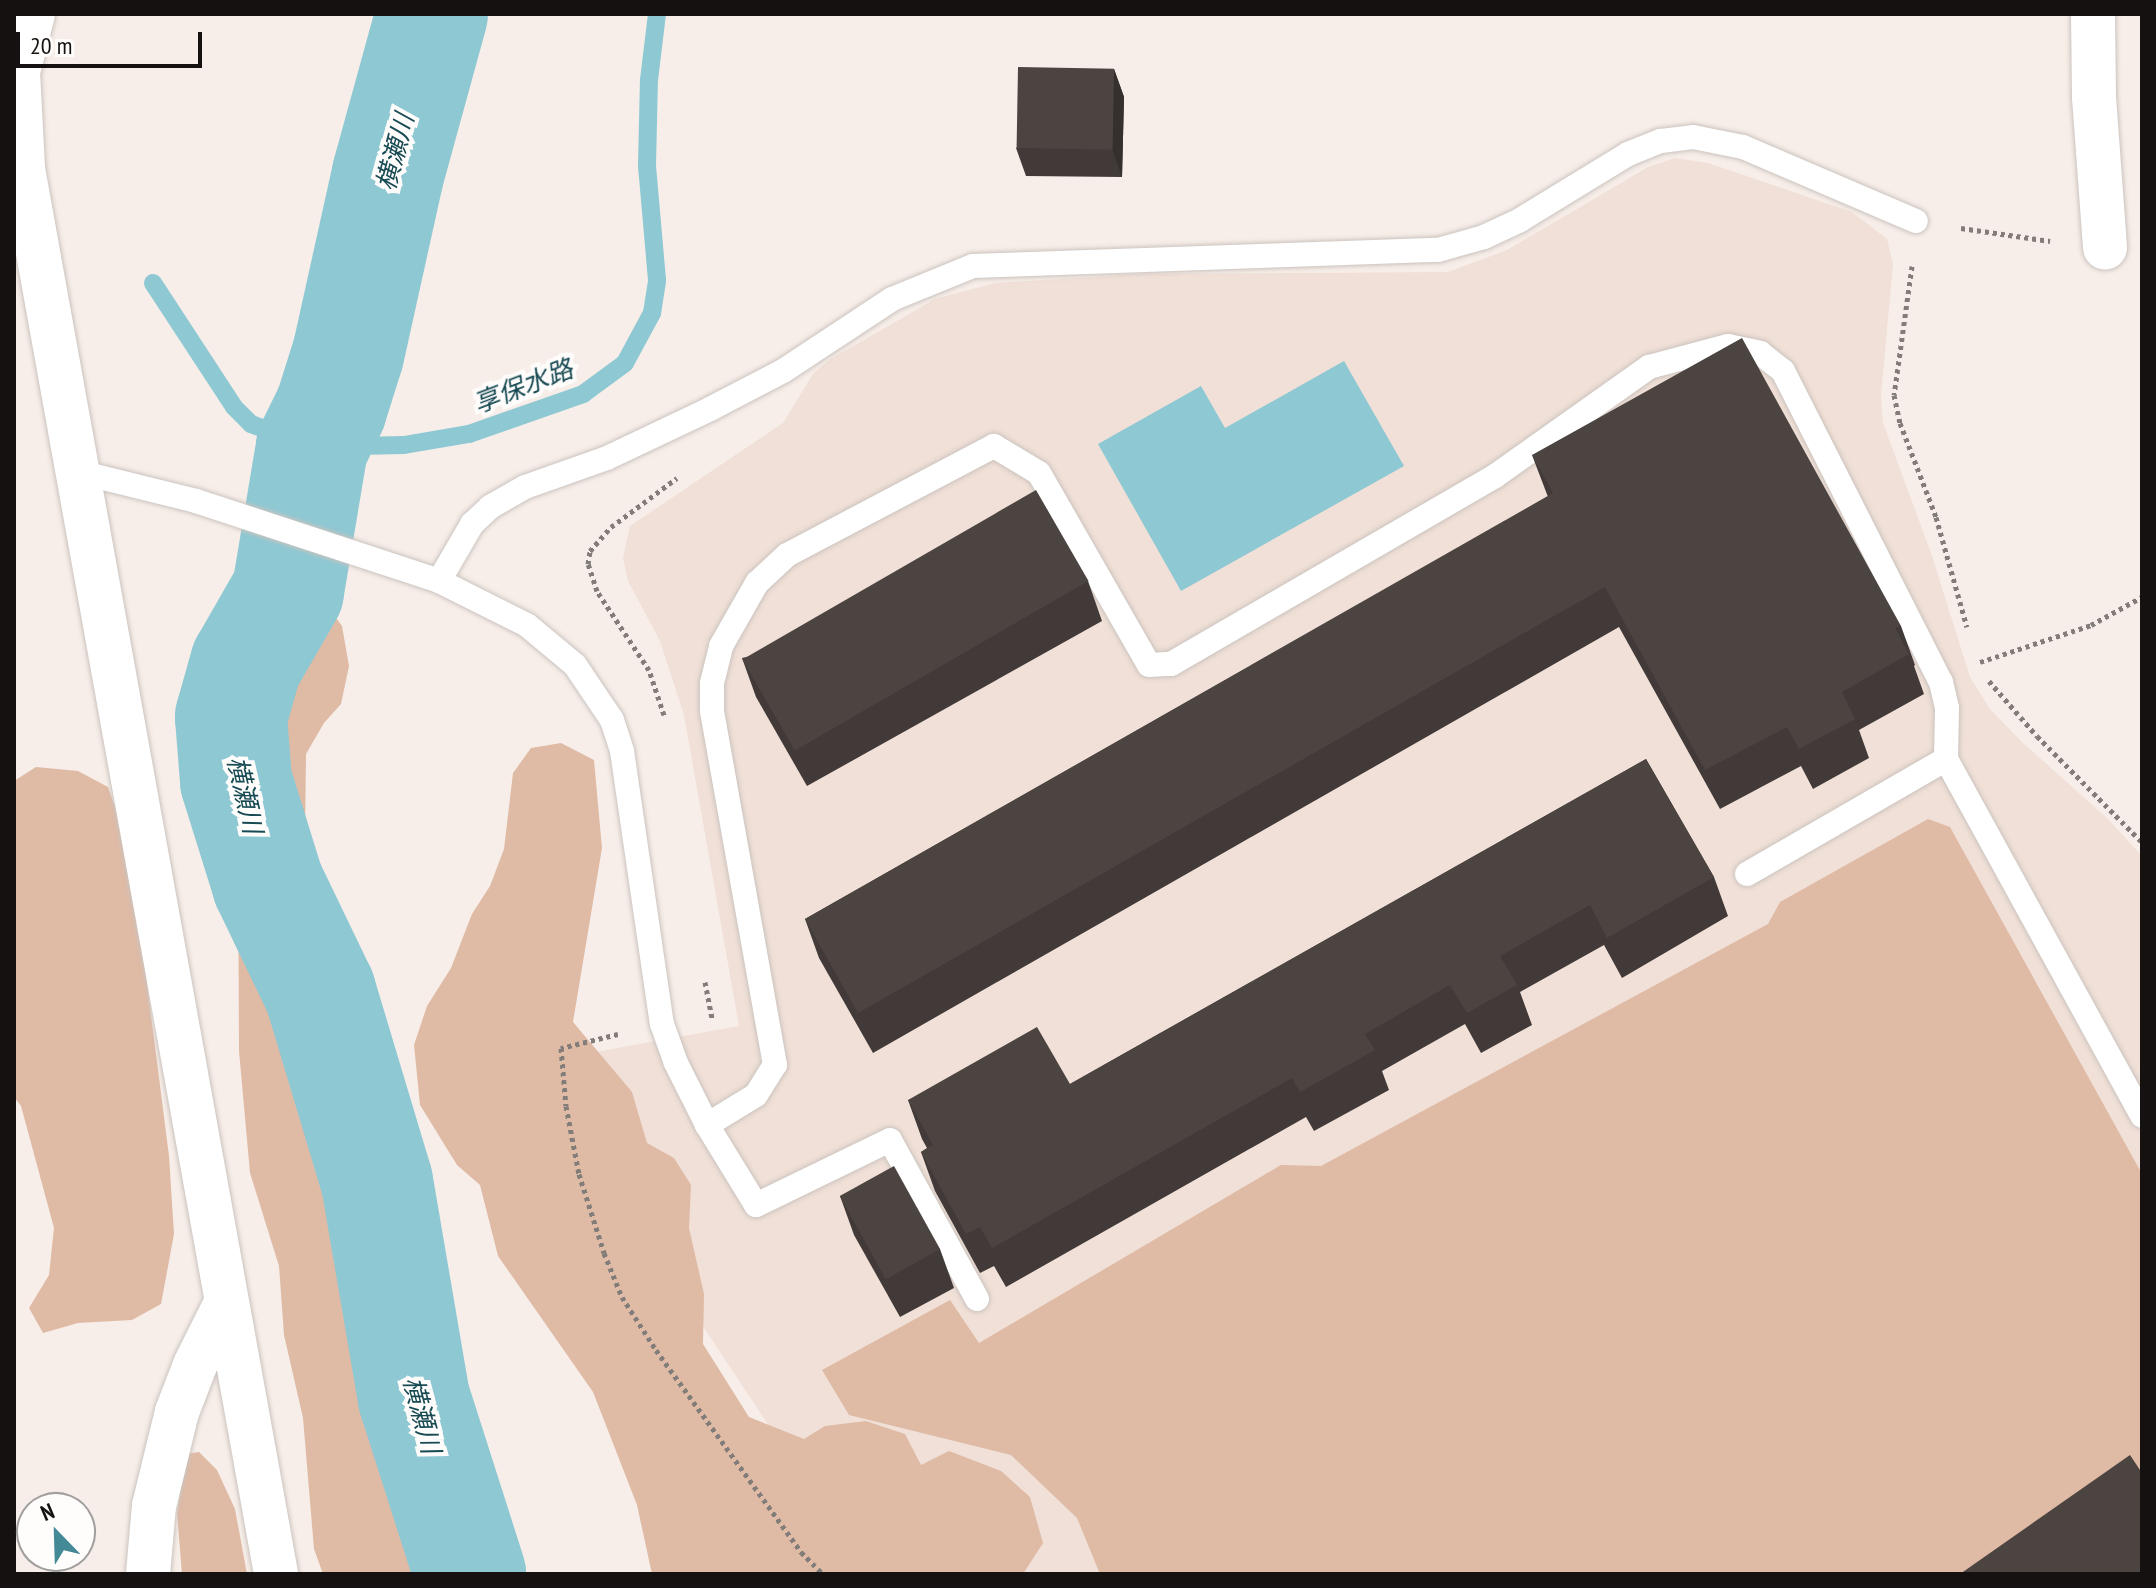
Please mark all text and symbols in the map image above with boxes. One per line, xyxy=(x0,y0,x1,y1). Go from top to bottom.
scale bar xyxy=(20,16,206,66)
text: 20 m xyxy=(30,30,72,61)
water label: 横瀬川 xyxy=(370,110,420,194)
water label: 享保水路 xyxy=(469,353,577,419)
water label: 横瀬川 xyxy=(221,753,269,837)
water label: 横瀬川 xyxy=(397,1373,447,1457)
north arrow xyxy=(16,1492,96,1572)
text: N xyxy=(36,1497,58,1527)

